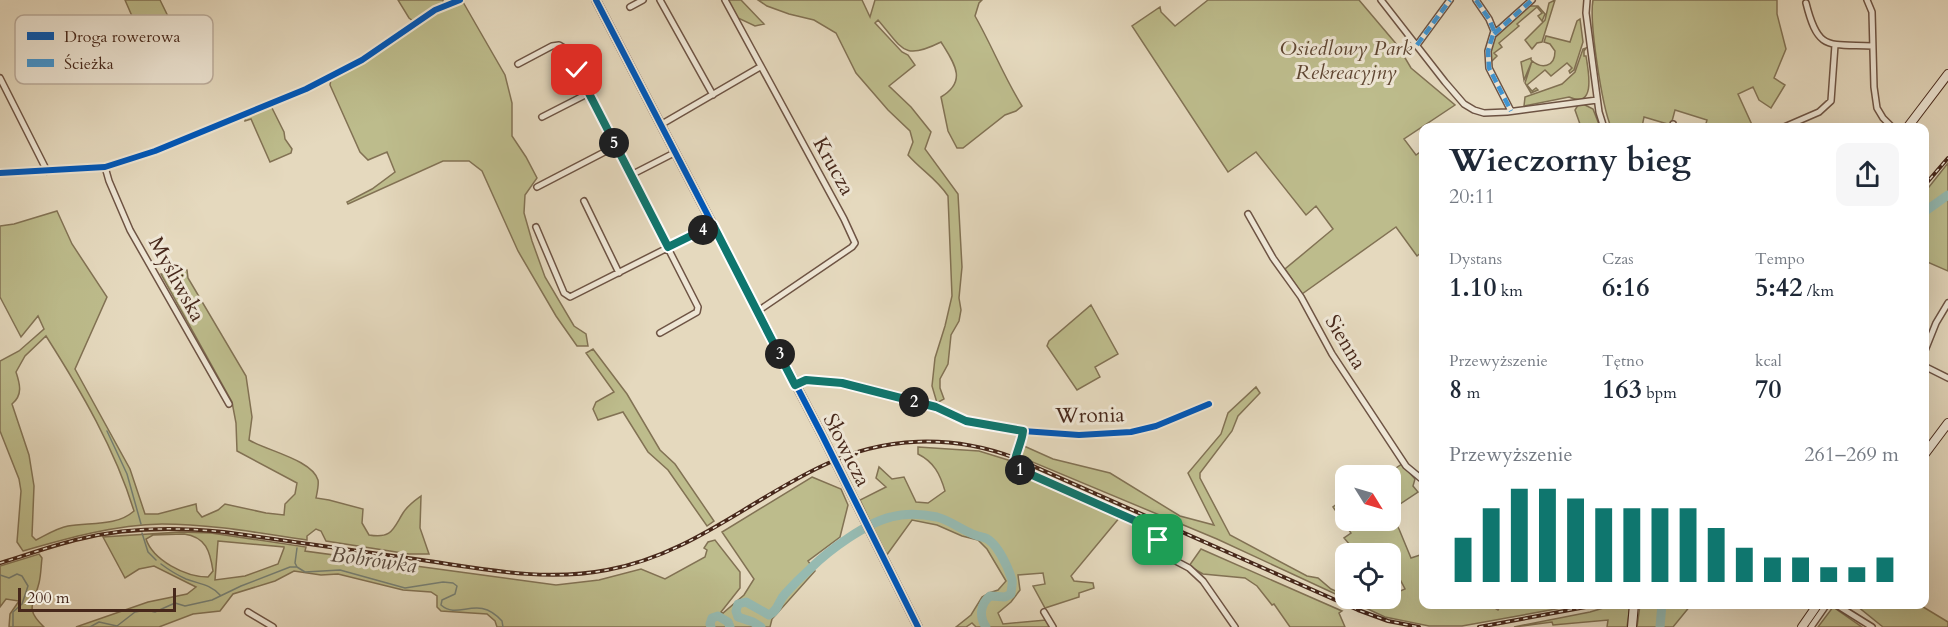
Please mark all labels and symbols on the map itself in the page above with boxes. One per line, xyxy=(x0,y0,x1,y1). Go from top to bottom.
legend xyxy=(15,15,213,84)
text: Droga rowerowa xyxy=(64,26,181,48)
park label: Osiedlowy Park Rekreacyjny xyxy=(1280,34,1413,87)
pin xyxy=(551,44,602,95)
text: Ścieżka xyxy=(64,53,114,75)
pin: 5 xyxy=(599,128,629,158)
street label: Krucza xyxy=(806,132,861,201)
pin: 4 xyxy=(688,215,718,245)
street label: Myśliwska xyxy=(141,231,212,327)
street label: Sienna xyxy=(1318,310,1373,375)
pin: 3 xyxy=(765,339,795,369)
pin: 2 xyxy=(899,387,929,417)
street label: Wronia xyxy=(1054,400,1125,431)
street label: Słowicza xyxy=(816,409,877,492)
pin: 1 xyxy=(1005,455,1035,485)
north arrow xyxy=(1335,465,1401,531)
pin xyxy=(1132,514,1183,565)
water label: Bobrówka xyxy=(329,539,419,581)
scale bar xyxy=(18,585,176,612)

